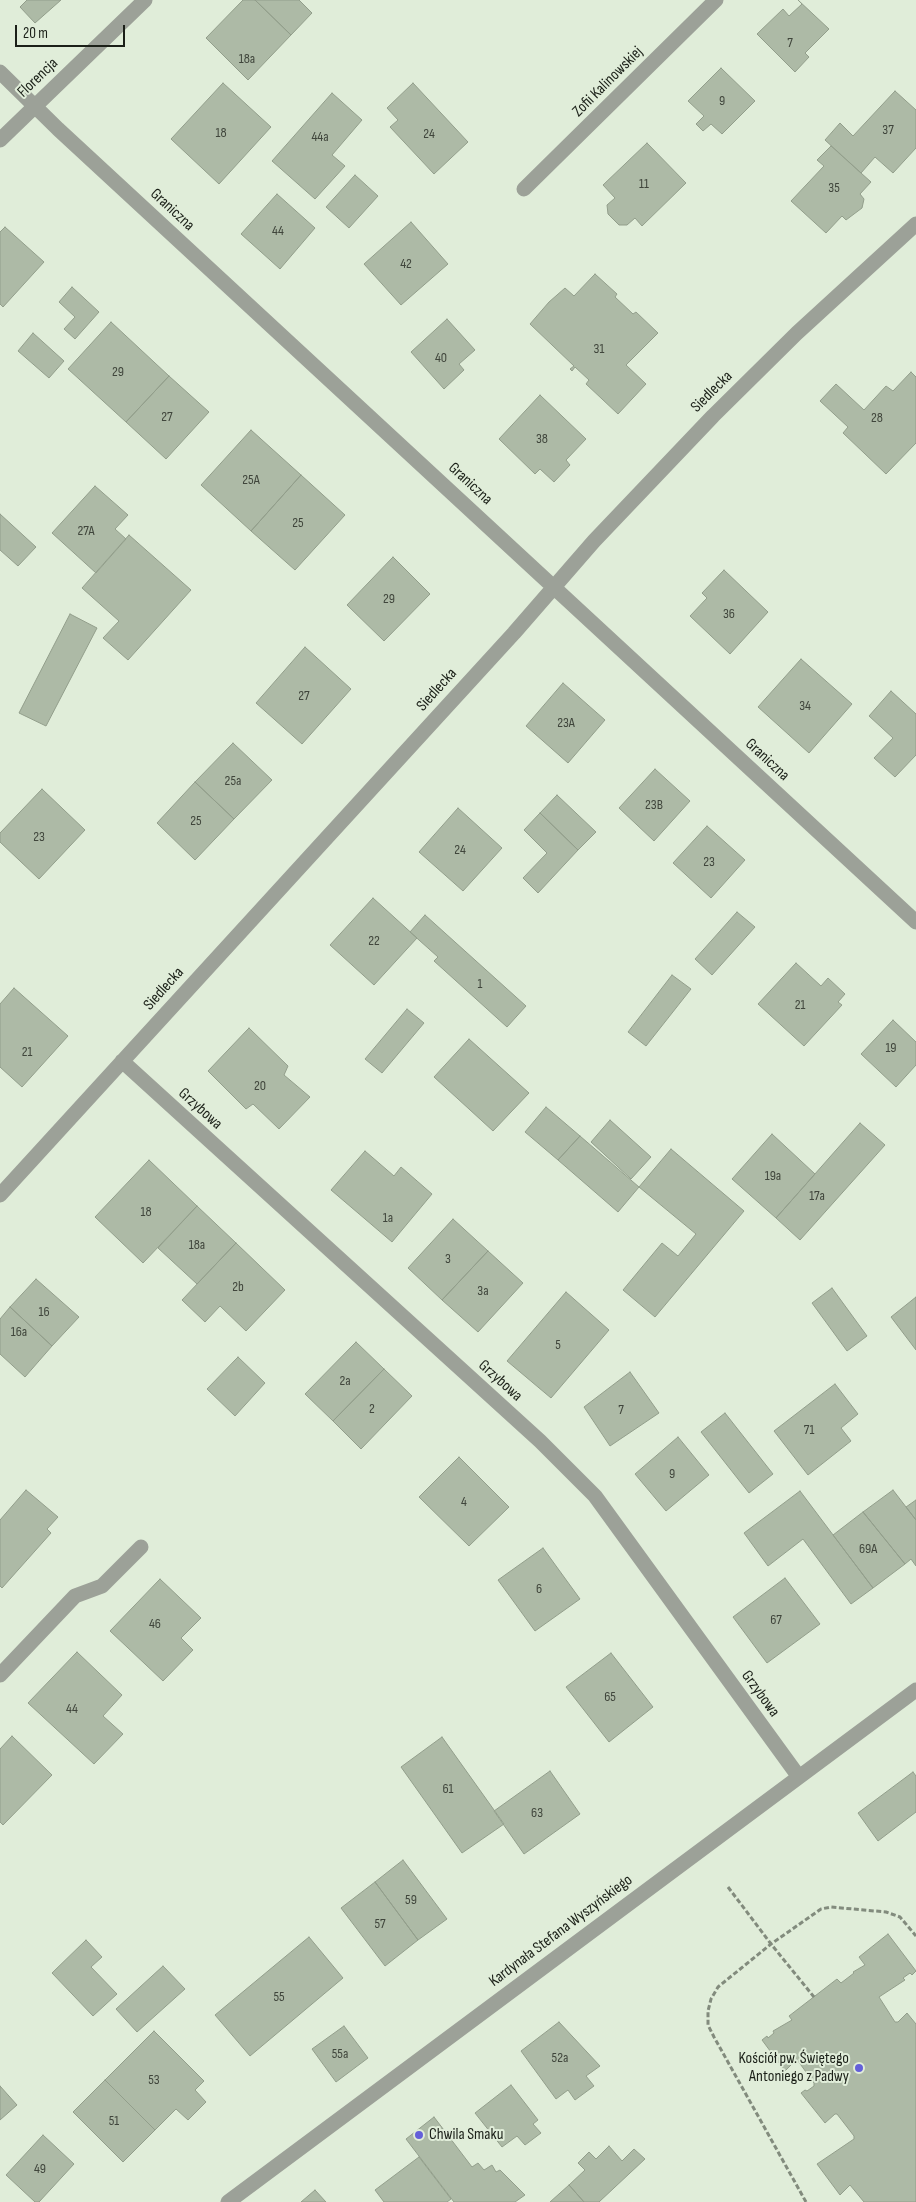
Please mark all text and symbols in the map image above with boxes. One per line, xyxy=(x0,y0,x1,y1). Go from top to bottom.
scale bar xyxy=(18,15,128,47)
text: 20 m xyxy=(23,24,48,43)
house number: 7 xyxy=(787,35,793,51)
street label: Zofii Kalinowskiej xyxy=(569,43,647,121)
house number: 18a xyxy=(239,51,255,67)
street label: Florencja xyxy=(14,54,62,102)
house number: 9 xyxy=(719,93,725,109)
house number: 37 xyxy=(882,122,894,138)
house number: 18 xyxy=(215,125,227,141)
house number: 24 xyxy=(423,126,435,142)
house number: 44a xyxy=(311,129,329,145)
house number: 11 xyxy=(639,176,649,192)
house number: 35 xyxy=(828,180,840,196)
street label: Graniczna xyxy=(146,185,198,235)
house number: 44 xyxy=(272,223,284,239)
house number: 42 xyxy=(400,256,412,272)
house number: 31 xyxy=(594,341,604,357)
house number: 40 xyxy=(435,350,447,366)
house number: 29 xyxy=(112,364,124,380)
street label: Siedlecka xyxy=(687,367,737,417)
house number: 27 xyxy=(161,409,173,425)
house number: 28 xyxy=(871,410,883,426)
house number: 38 xyxy=(536,431,548,447)
street label: Graniczna xyxy=(444,459,496,509)
house number: 25A xyxy=(242,472,260,488)
house number: 25 xyxy=(292,515,304,531)
house number: 27A xyxy=(77,523,95,539)
house number: 29 xyxy=(383,591,395,607)
house number: 36 xyxy=(723,606,735,622)
street label: Siedlecka xyxy=(413,665,461,715)
house number: 27 xyxy=(298,688,310,704)
house number: 34 xyxy=(799,698,811,714)
house number: 23A xyxy=(557,715,575,731)
street label: Graniczna xyxy=(741,735,793,785)
house number: 25a xyxy=(225,773,241,789)
house number: 23B xyxy=(645,797,663,813)
house number: 25 xyxy=(190,813,202,829)
house number: 23 xyxy=(33,829,45,845)
house number: 24 xyxy=(454,842,466,858)
house number: 23 xyxy=(703,854,715,870)
house number: 22 xyxy=(368,933,380,949)
street label: Siedlecka xyxy=(140,964,188,1014)
house number: 1 xyxy=(478,976,482,992)
house number: 21 xyxy=(795,997,805,1013)
house number: 19 xyxy=(885,1040,897,1056)
house number: 21 xyxy=(22,1044,32,1060)
house number: 20 xyxy=(254,1078,266,1094)
street label: Grzybowa xyxy=(174,1084,226,1134)
house number: 19a xyxy=(765,1168,781,1184)
house number: 17a xyxy=(809,1188,825,1204)
house number: 18 xyxy=(140,1204,152,1220)
house number: 1a xyxy=(383,1210,393,1226)
house number: 18a xyxy=(189,1237,205,1253)
house number: 3 xyxy=(445,1251,451,1267)
house number: 2b xyxy=(232,1279,244,1295)
house number: 3a xyxy=(477,1283,489,1299)
house number: 16 xyxy=(38,1304,50,1320)
house number: 16a xyxy=(11,1324,27,1340)
house number: 5 xyxy=(555,1337,561,1353)
street label: Grzybowa xyxy=(474,1356,526,1406)
house number: 2a xyxy=(339,1373,351,1389)
house number: 2 xyxy=(369,1401,375,1417)
house number: 7 xyxy=(618,1402,624,1418)
house number: 71 xyxy=(804,1422,814,1438)
house number: 9 xyxy=(669,1466,675,1482)
house number: 4 xyxy=(461,1494,467,1510)
house number: 69A xyxy=(859,1541,877,1557)
house number: 6 xyxy=(536,1581,542,1597)
house number: 67 xyxy=(770,1612,782,1628)
house number: 46 xyxy=(149,1616,161,1632)
street label: Grzybowa xyxy=(737,1667,783,1721)
house number: 65 xyxy=(604,1689,616,1705)
house number: 44 xyxy=(66,1701,78,1717)
house number: 61 xyxy=(442,1781,454,1797)
house number: 63 xyxy=(531,1805,543,1821)
street label: Kardynała Stefana Wyszyńskiego xyxy=(486,1871,636,1991)
house number: 59 xyxy=(405,1892,417,1908)
house number: 57 xyxy=(374,1916,386,1932)
house number: 55 xyxy=(273,1989,285,2005)
house number: 55a xyxy=(332,2046,348,2062)
place label: Kościół pw. Świętego Antoniego z Padwy xyxy=(739,2049,849,2087)
house number: 52a xyxy=(552,2050,568,2066)
marker: Kościół pw. Świętego Antoniego z Padwy xyxy=(853,2062,865,2074)
house number: 53 xyxy=(148,2072,160,2088)
house number: 51 xyxy=(109,2113,119,2129)
place label: Chwila Smaku xyxy=(429,2125,503,2145)
marker: Chwila Smaku xyxy=(413,2129,425,2141)
house number: 49 xyxy=(34,2161,46,2177)

